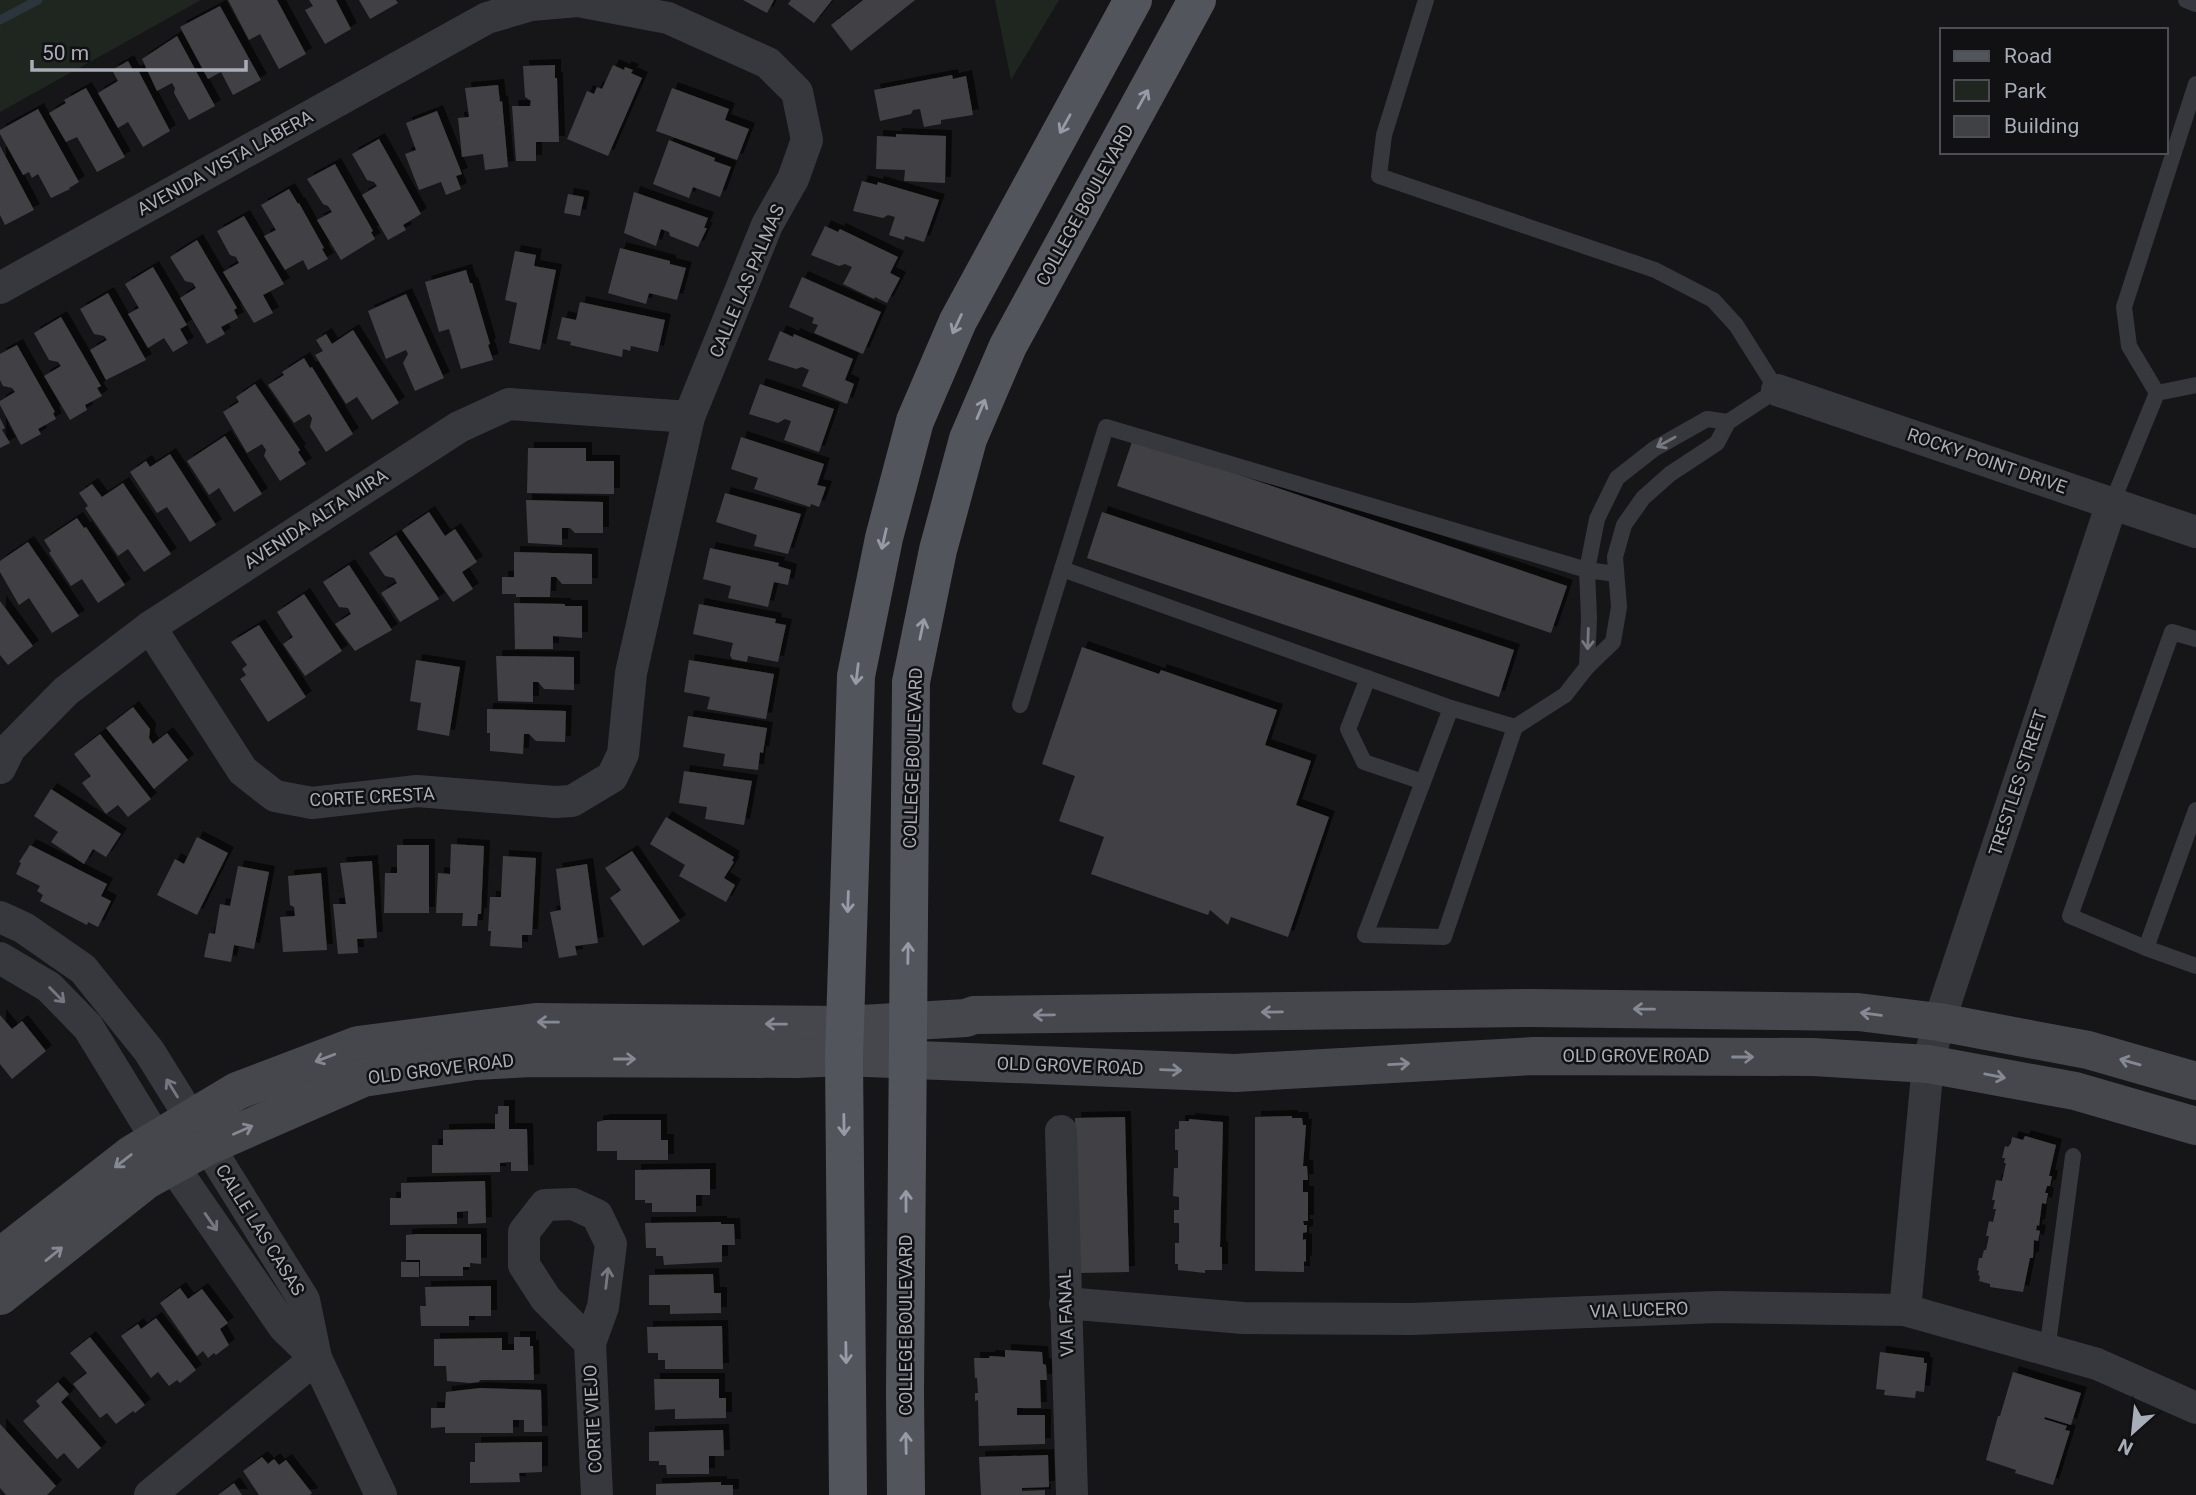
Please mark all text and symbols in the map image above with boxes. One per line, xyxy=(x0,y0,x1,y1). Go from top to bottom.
scale bar xyxy=(32,28,245,72)
legend xyxy=(1940,28,2168,154)
text: 50 m xyxy=(42,41,89,65)
text: Road xyxy=(2004,44,2052,68)
text: Park xyxy=(2004,79,2047,103)
one-way arrow xyxy=(1136,89,1150,110)
street label: AVENIDA VISTA LABERA xyxy=(133,105,316,220)
one-way arrow xyxy=(1058,114,1072,134)
text: Building xyxy=(2004,114,2079,138)
street label: COLLEGE BOULEVARD xyxy=(1031,120,1138,289)
street label: CALLE LAS PALMAS xyxy=(705,201,788,360)
one-way arrow xyxy=(950,313,963,334)
one-way arrow xyxy=(975,399,988,420)
street label: ROCKY POINT DRIVE xyxy=(1905,423,2070,498)
one-way arrow xyxy=(1656,435,1676,449)
street label: AVENIDA ALTA MIRA xyxy=(240,464,392,573)
one-way arrow xyxy=(877,527,890,550)
one-way arrow xyxy=(916,618,930,641)
one-way arrow xyxy=(1582,628,1595,651)
one-way arrow xyxy=(851,663,864,685)
street label: COLLEGE BOULEVARD xyxy=(899,667,926,849)
street label: TRESTLES STREET xyxy=(1984,707,2051,859)
street label: CORTE CRESTA xyxy=(309,783,435,810)
one-way arrow xyxy=(841,890,854,913)
one-way arrow xyxy=(902,942,915,965)
one-way arrow xyxy=(48,987,65,1004)
one-way arrow xyxy=(1632,1002,1655,1016)
one-way arrow xyxy=(1260,1006,1283,1019)
one-way arrow xyxy=(1860,1007,1883,1020)
one-way arrow xyxy=(1033,1008,1056,1022)
one-way arrow xyxy=(537,1015,560,1029)
one-way arrow xyxy=(765,1018,788,1031)
street label: OLD GROVE ROAD xyxy=(1563,1045,1709,1066)
street label: OLD GROVE ROAD xyxy=(367,1049,515,1088)
one-way arrow xyxy=(1731,1050,1754,1064)
one-way arrow xyxy=(314,1052,336,1065)
one-way arrow xyxy=(613,1052,636,1066)
street label: OLD GROVE ROAD xyxy=(996,1052,1144,1079)
one-way arrow xyxy=(2120,1055,2142,1068)
one-way arrow xyxy=(1387,1057,1410,1070)
one-way arrow xyxy=(1160,1064,1183,1077)
one-way arrow xyxy=(1983,1070,2006,1084)
one-way arrow xyxy=(164,1078,178,1098)
one-way arrow xyxy=(837,1113,851,1136)
one-way arrow xyxy=(232,1123,253,1136)
one-way arrow xyxy=(115,1153,133,1169)
street label: CALLE LAS CASAS xyxy=(212,1160,309,1300)
one-way arrow xyxy=(900,1190,913,1213)
one-way arrow xyxy=(204,1212,218,1231)
street label: COLLEGE BOULEVARD xyxy=(895,1234,916,1416)
one-way arrow xyxy=(44,1247,63,1262)
one-way arrow xyxy=(600,1267,613,1289)
street label: VIA FANAL xyxy=(1053,1269,1078,1357)
street label: VIA LUCERO xyxy=(1589,1297,1689,1322)
one-way arrow xyxy=(839,1341,853,1364)
street label: CORTE VIEJO xyxy=(579,1364,606,1474)
north arrow xyxy=(2098,1397,2168,1467)
one-way arrow xyxy=(899,1432,912,1455)
text: N xyxy=(2114,1433,2137,1460)

